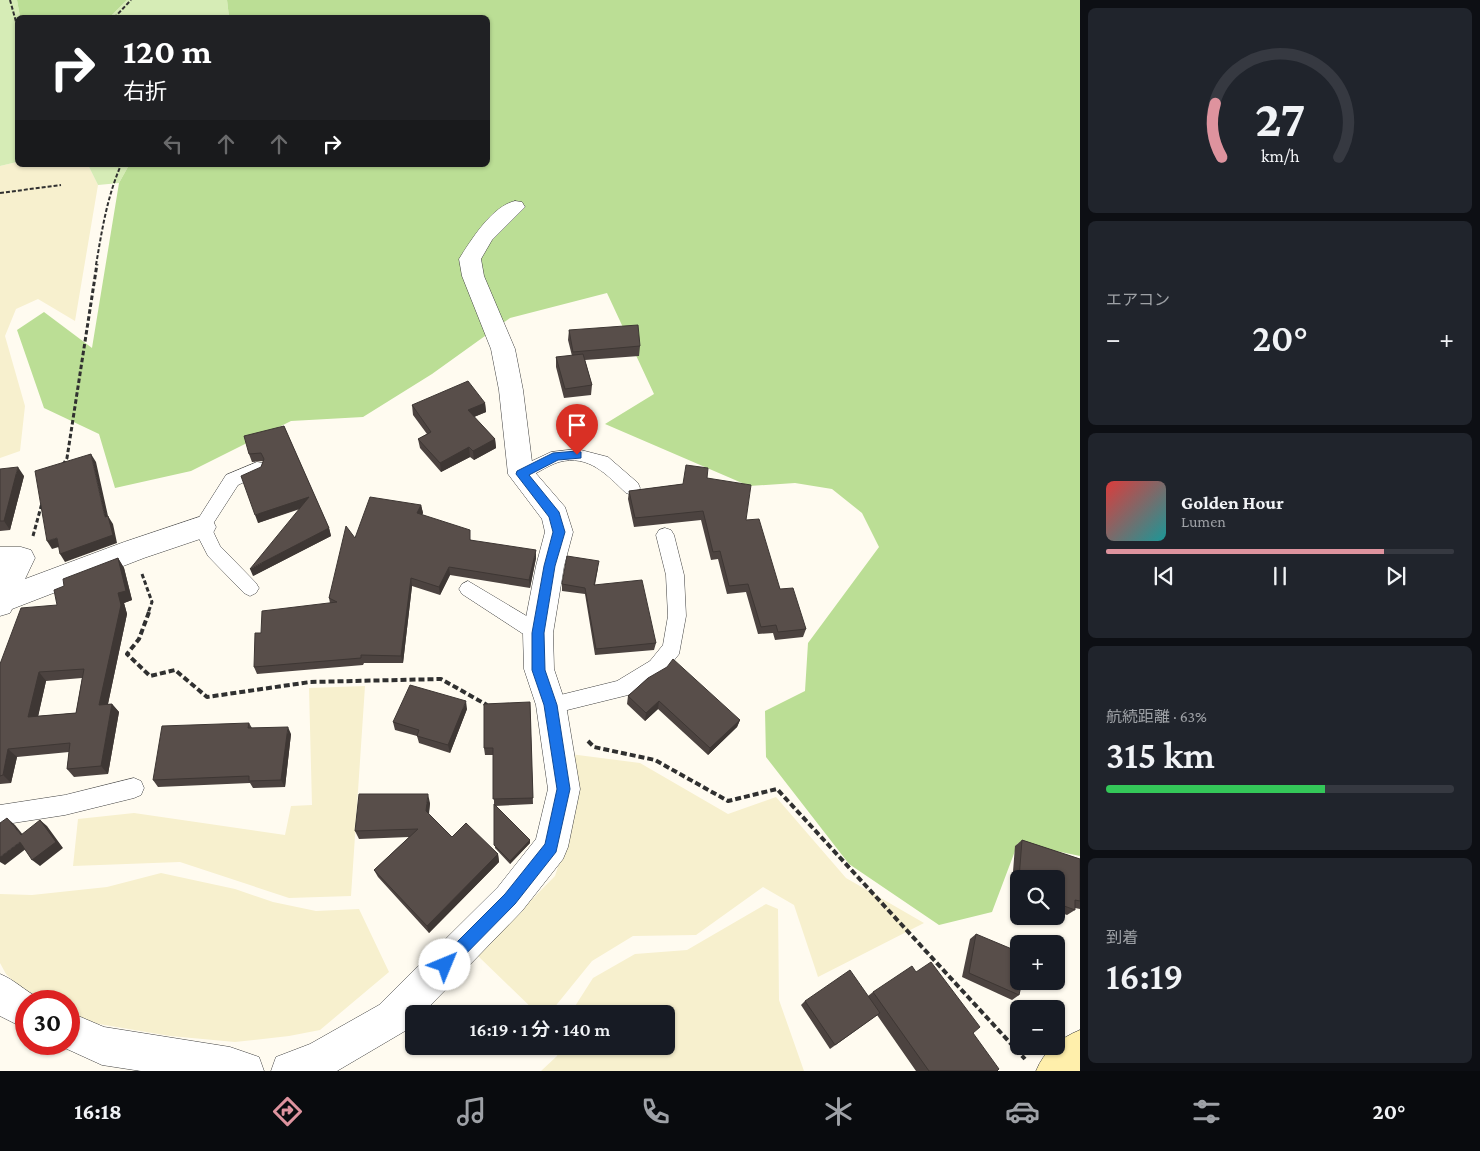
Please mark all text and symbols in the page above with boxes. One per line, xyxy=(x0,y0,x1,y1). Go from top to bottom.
text: 120 m xyxy=(123,32,212,71)
icon: right xyxy=(40,35,105,100)
text: 右折 xyxy=(123,79,167,104)
text: 27 xyxy=(1255,89,1305,147)
icon: left xyxy=(159,130,187,158)
icon: ahead xyxy=(212,130,240,158)
icon: ahead xyxy=(265,130,293,158)
icon: right xyxy=(318,130,346,158)
text: km/h xyxy=(1261,146,1300,166)
text: エアコン xyxy=(1106,291,1170,308)
text: 20° xyxy=(1252,317,1308,359)
text: − xyxy=(1106,323,1121,354)
text: + xyxy=(1439,323,1454,354)
pin xyxy=(556,404,598,455)
icon: arrive xyxy=(563,411,591,439)
text: Golden Hour xyxy=(1181,492,1284,513)
text: Lumen xyxy=(1181,513,1226,530)
icon: previous xyxy=(1150,562,1178,590)
icon: pause xyxy=(1266,562,1294,590)
icon: next xyxy=(1382,562,1410,590)
text: 航続距離 · 63% xyxy=(1106,708,1207,725)
text: 315 km xyxy=(1106,734,1215,776)
map controls xyxy=(1010,870,1065,1055)
button: search xyxy=(1010,870,1065,925)
text: 到着 xyxy=(1106,929,1138,946)
button: + xyxy=(1010,935,1065,990)
position arrow xyxy=(418,938,470,990)
text: 16:19 xyxy=(1106,955,1183,997)
speed limit sign: 30 xyxy=(15,990,80,1055)
button: − xyxy=(1010,1000,1065,1055)
text: 16:19 · 1 分 · 140 m xyxy=(470,1019,610,1040)
icon: directions xyxy=(270,1094,305,1129)
icon: music xyxy=(454,1094,489,1129)
icon: phone xyxy=(638,1094,673,1129)
icon: climate xyxy=(821,1094,856,1129)
icon: car xyxy=(1005,1094,1040,1129)
icon: filters xyxy=(1189,1094,1224,1129)
text: 16:18 xyxy=(74,1099,122,1124)
text: 20° xyxy=(1372,1099,1406,1124)

